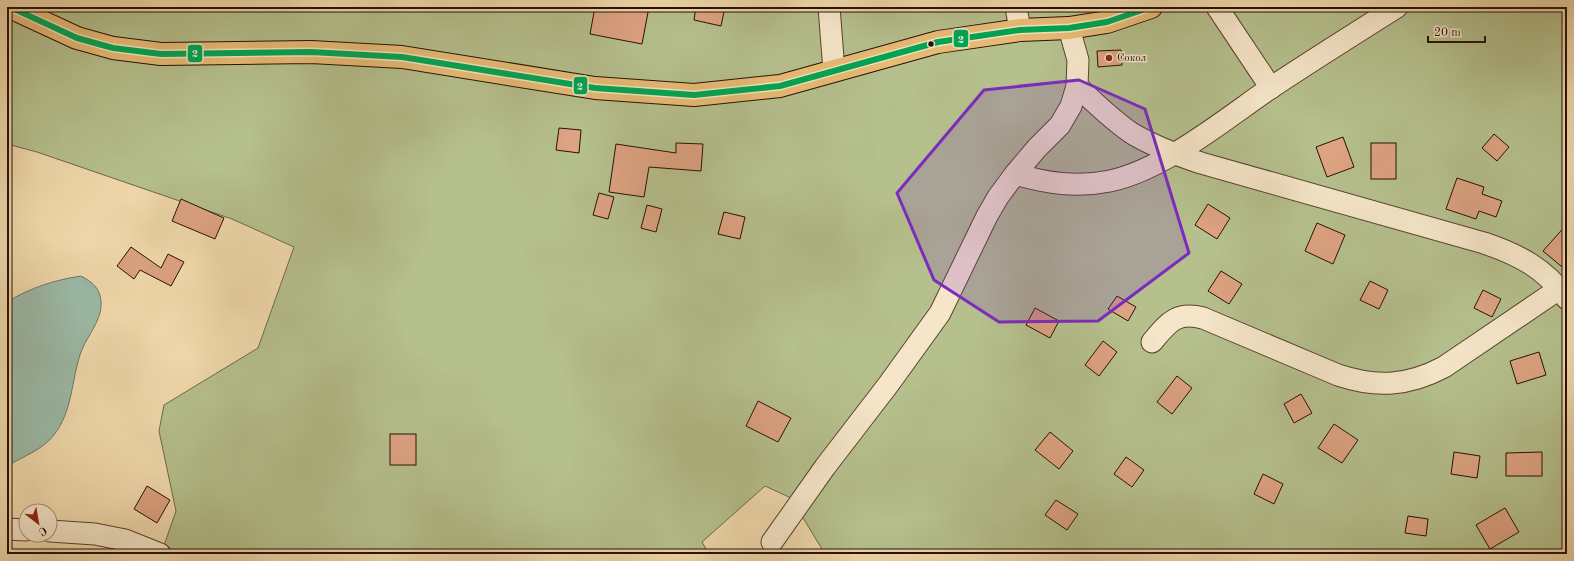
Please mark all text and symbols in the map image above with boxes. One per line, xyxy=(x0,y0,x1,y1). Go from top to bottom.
scale bar xyxy=(1428,18,1485,44)
text: 20 m xyxy=(1434,27,1461,39)
line badge: 2 xyxy=(953,29,969,48)
text: 2 xyxy=(958,35,964,46)
unlabelled marker xyxy=(926,39,936,49)
line badge: 2 xyxy=(187,44,203,63)
text: 2 xyxy=(192,49,198,60)
marker: Сокол xyxy=(1104,53,1114,63)
place label: Сокол xyxy=(1117,53,1147,64)
line badge: 2 xyxy=(573,76,588,95)
text: 2 xyxy=(577,82,583,93)
north arrow xyxy=(18,503,58,543)
text: С xyxy=(36,524,48,537)

